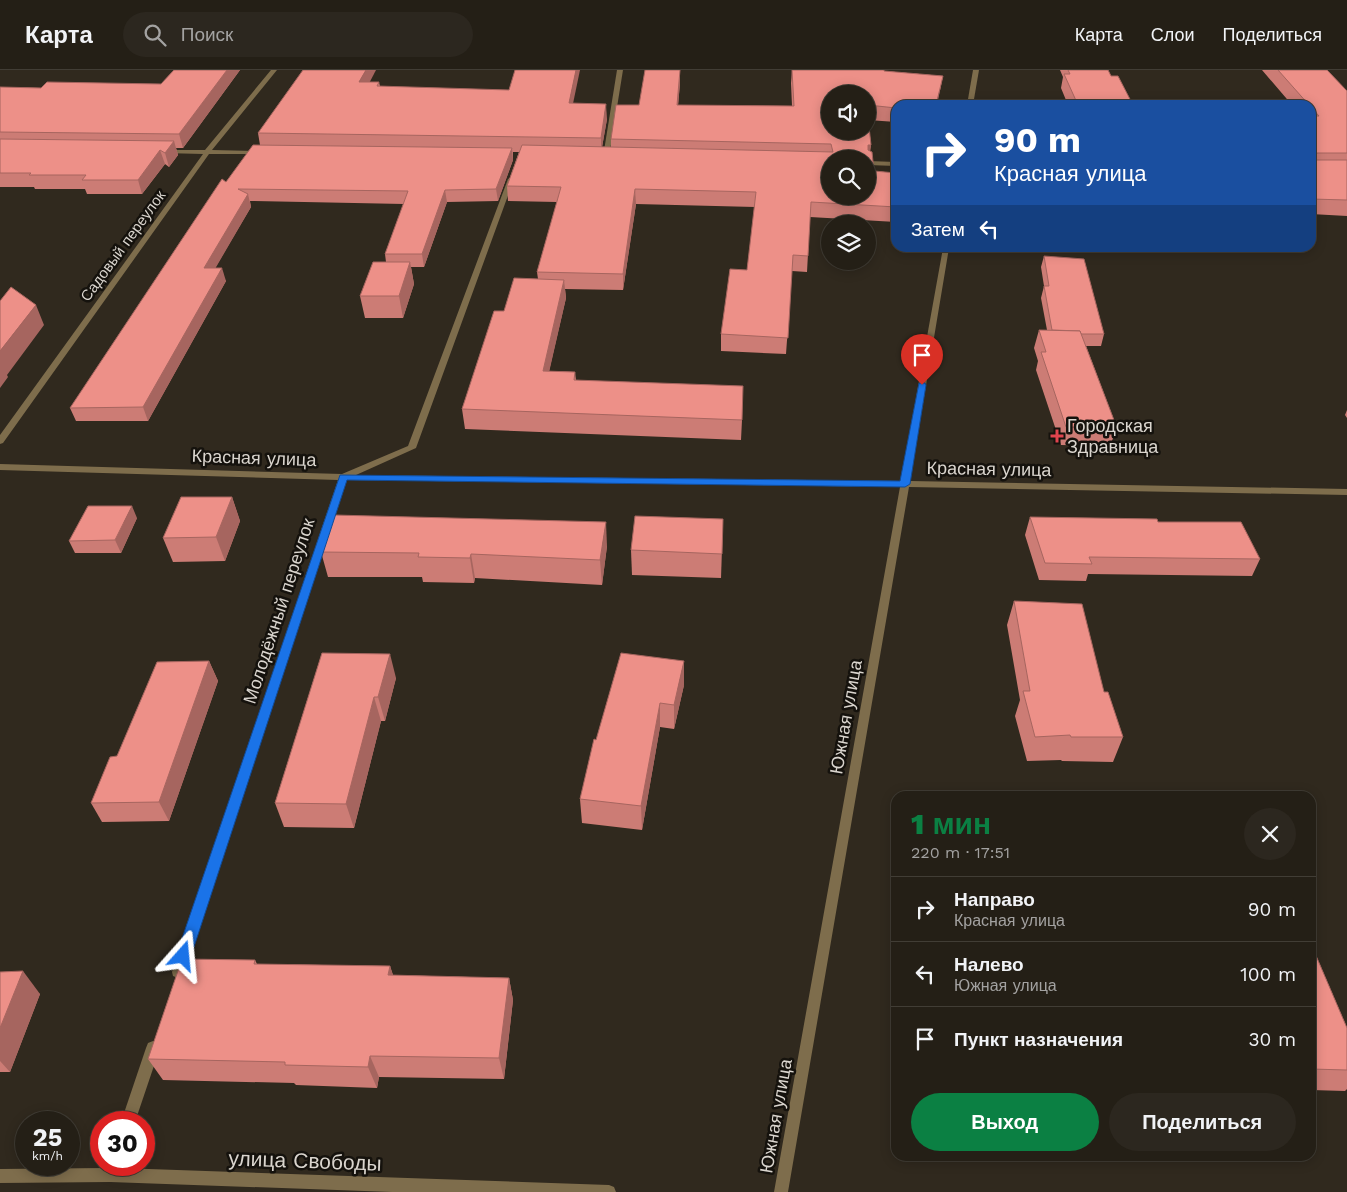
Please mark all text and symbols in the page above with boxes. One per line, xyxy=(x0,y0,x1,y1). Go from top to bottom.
search box xyxy=(123,12,473,57)
text: Карта xyxy=(25,21,93,49)
icon: search xyxy=(141,21,169,49)
text: Поиск xyxy=(181,23,233,46)
text: Карта xyxy=(1075,24,1123,45)
text: Слои xyxy=(1151,24,1195,45)
text: Поделиться xyxy=(1223,24,1322,45)
map controls xyxy=(821,85,876,270)
button: sound xyxy=(821,85,876,140)
text: 90 m xyxy=(994,119,1081,161)
icon: right xyxy=(911,120,976,185)
button: search xyxy=(821,150,876,205)
text: Красная улица xyxy=(994,161,1147,186)
street label: Садовый переулок xyxy=(77,187,170,305)
button: layers xyxy=(821,215,876,270)
icon: left xyxy=(975,215,1003,243)
text: Затем xyxy=(911,218,965,241)
pin xyxy=(901,334,943,385)
icon: arrive xyxy=(908,341,936,369)
place label: Городская Здравница xyxy=(1067,415,1159,457)
marker: Городская Здравница xyxy=(1051,430,1063,442)
street label: Красная улица xyxy=(191,445,318,470)
street label: Красная улица xyxy=(926,457,1053,480)
street label: Молодёжный переулок xyxy=(239,515,318,706)
street label: Южная улица xyxy=(825,657,866,776)
text: 1 мин xyxy=(911,806,991,841)
button: close xyxy=(1244,808,1296,860)
text: 220 m · 17:51 xyxy=(911,843,1010,862)
text: Направо xyxy=(954,888,1035,911)
icon: right xyxy=(911,895,939,923)
text: 90 m xyxy=(1248,898,1296,921)
text: Красная улица xyxy=(954,911,1065,930)
position arrow xyxy=(156,929,208,981)
text: Налево xyxy=(954,953,1024,976)
icon: left xyxy=(911,960,939,988)
text: 100 m xyxy=(1240,963,1296,986)
text: Южная улица xyxy=(954,976,1057,995)
icon: arrive xyxy=(911,1025,939,1053)
text: Пункт назначения xyxy=(954,1028,1123,1051)
text: 30 m xyxy=(1249,1028,1296,1051)
street label: Южная улица xyxy=(755,1056,796,1175)
button: Выход xyxy=(911,1093,1099,1151)
button: Поделиться xyxy=(1109,1093,1296,1151)
speed limit sign: 30 xyxy=(90,1111,155,1176)
text: 25 xyxy=(33,1123,62,1152)
street label: улица Свободы xyxy=(228,1145,382,1176)
text: km/h xyxy=(32,1149,63,1163)

